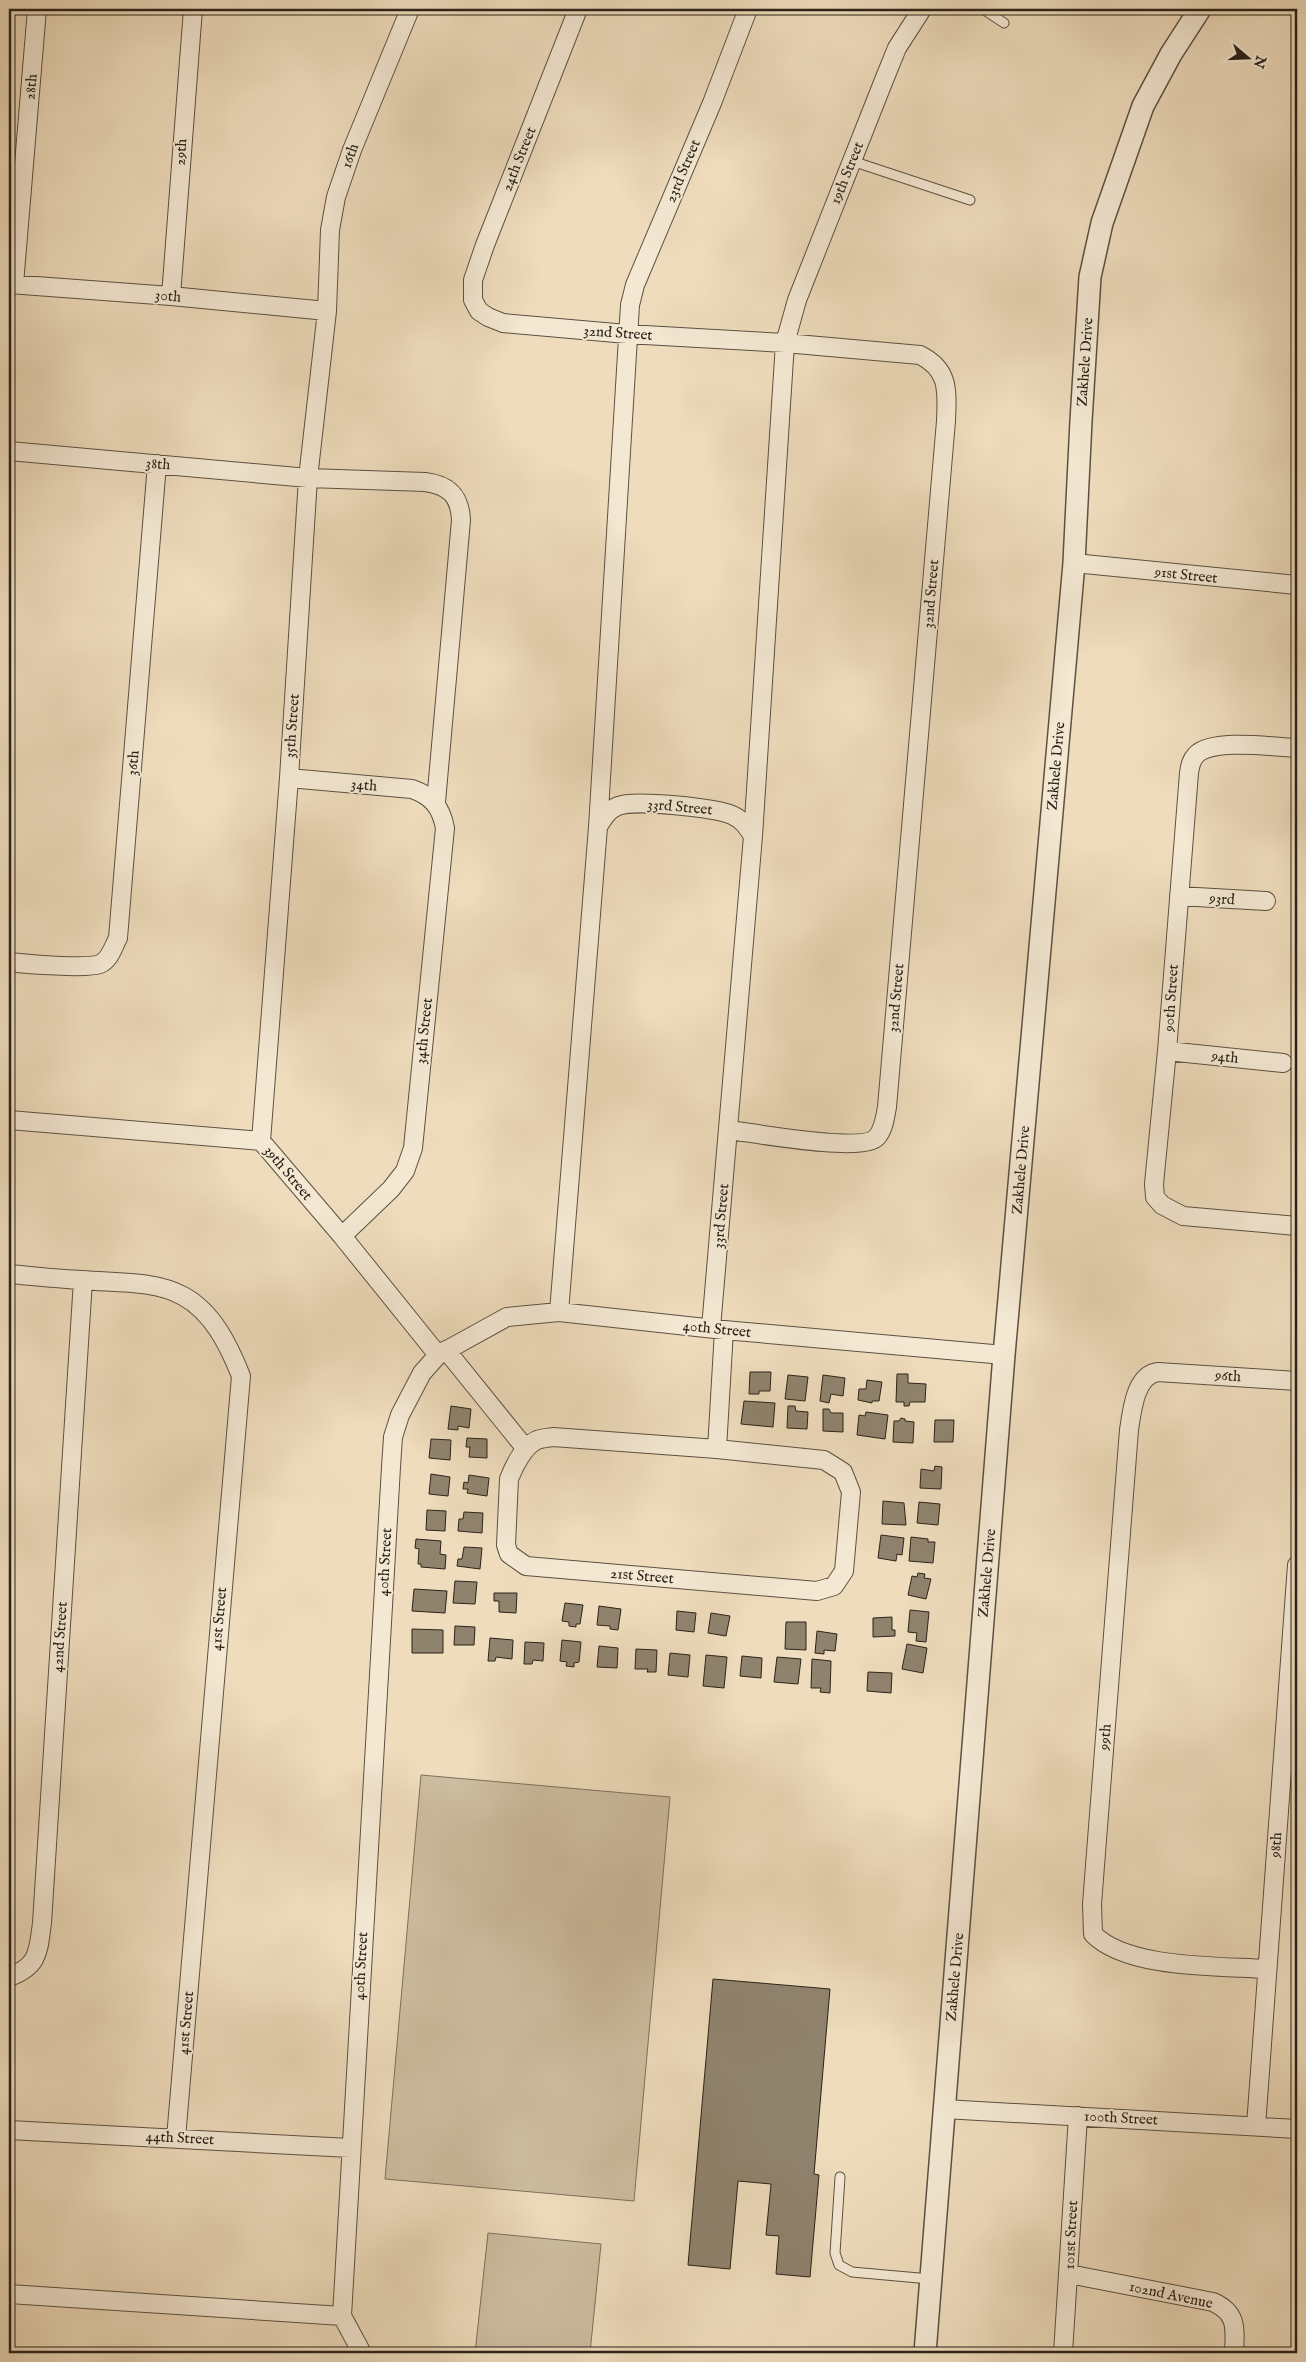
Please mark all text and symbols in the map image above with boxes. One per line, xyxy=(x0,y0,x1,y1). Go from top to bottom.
north arrow xyxy=(1224,32,1274,82)
text: N xyxy=(1249,52,1270,71)
street label: 28th xyxy=(20,73,42,101)
street label: 24th Street xyxy=(497,124,541,194)
street label: 23rd Street xyxy=(661,137,705,205)
street label: 29th xyxy=(171,138,191,166)
street label: 19th Street xyxy=(826,139,868,207)
street label: 16th xyxy=(337,141,363,171)
street label: 30th xyxy=(154,285,182,307)
street label: Zakhele Drive xyxy=(1072,317,1098,407)
street label: 32nd Street xyxy=(583,321,653,345)
street label: 38th xyxy=(145,453,171,475)
street label: 32nd Street xyxy=(919,559,943,629)
street label: 91st Street xyxy=(1153,562,1218,588)
street label: 35th Street xyxy=(280,693,304,759)
street label: Zakhele Drive xyxy=(1043,721,1069,811)
street label: 36th xyxy=(122,750,144,776)
street label: 34th xyxy=(350,774,378,796)
street label: 33rd Street xyxy=(647,795,713,819)
street label: 93rd xyxy=(1208,889,1236,909)
street label: 32nd Street xyxy=(884,963,908,1033)
street label: 90th Street xyxy=(1159,964,1183,1033)
street label: 34th Street xyxy=(411,997,437,1065)
street label: 94th xyxy=(1210,1046,1239,1068)
street label: Zakhele Drive xyxy=(1008,1125,1034,1215)
street label: 39th Street xyxy=(260,1142,316,1204)
street label: 33rd Street xyxy=(709,1183,733,1249)
street label: 40th Street xyxy=(682,1316,752,1342)
street label: 96th xyxy=(1213,1366,1242,1386)
street label: 40th Street xyxy=(374,1527,396,1597)
street label: Zakhele Drive xyxy=(974,1528,1000,1618)
street label: 21st Street xyxy=(609,1564,675,1588)
street label: 41st Street xyxy=(207,1586,231,1652)
street label: 42nd Street xyxy=(48,1601,72,1673)
street label: 99th xyxy=(1094,1723,1116,1752)
street label: 98th xyxy=(1266,1832,1286,1859)
street label: 40th Street xyxy=(350,1931,372,2001)
street label: Zakhele Drive xyxy=(942,1932,968,2022)
street label: 41st Street xyxy=(174,1990,198,2056)
street label: 100th Street xyxy=(1084,2107,1158,2129)
street label: 44th Street xyxy=(145,2127,215,2149)
street label: 101st Street xyxy=(1060,2200,1082,2270)
street label: 102nd Avenue xyxy=(1127,2277,1215,2313)

